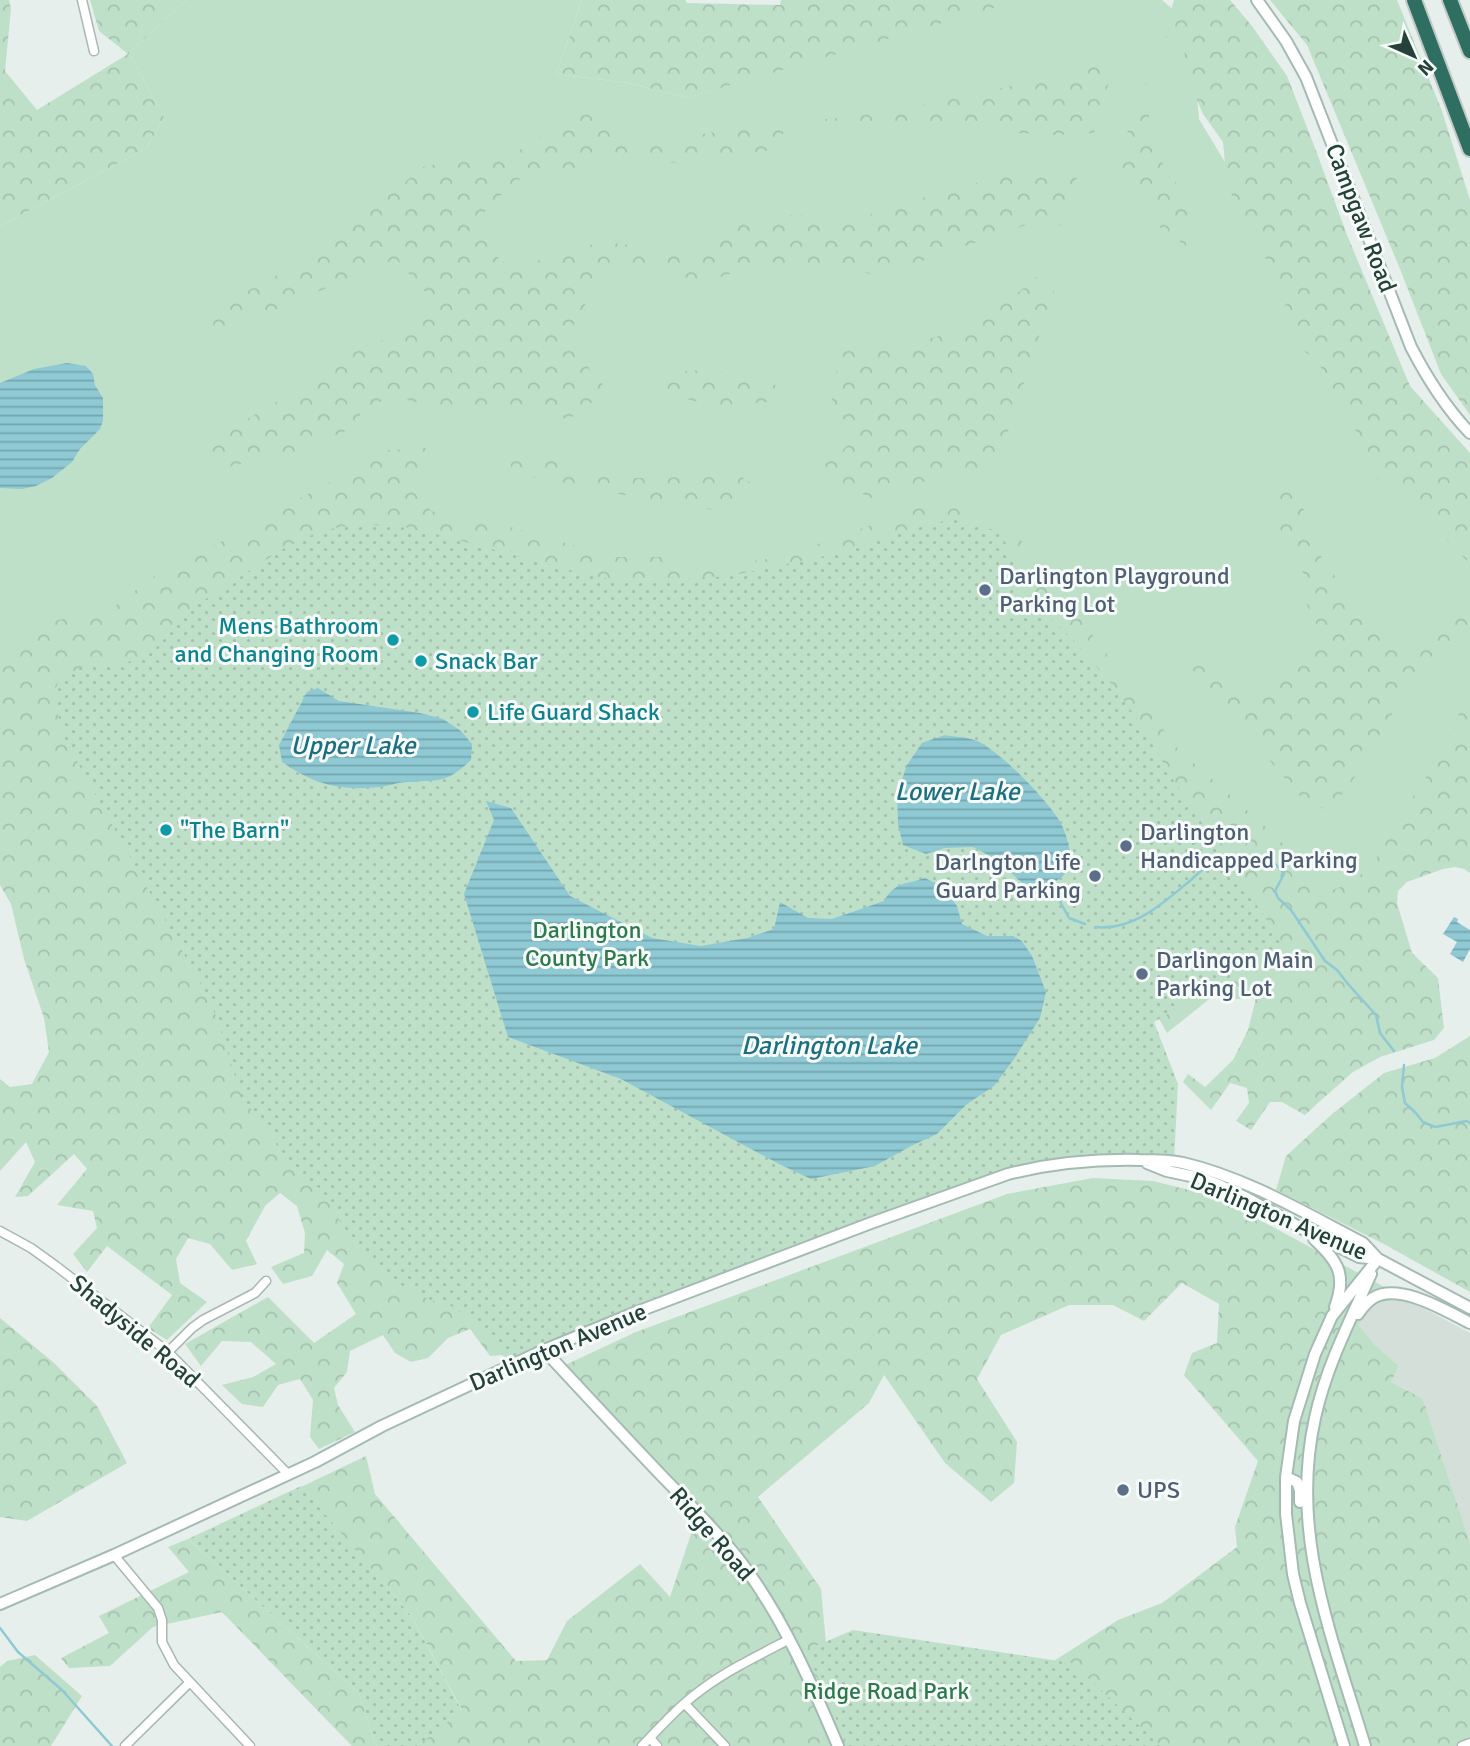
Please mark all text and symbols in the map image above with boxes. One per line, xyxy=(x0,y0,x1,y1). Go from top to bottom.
north arrow xyxy=(1379,21,1449,91)
text: N xyxy=(1412,54,1438,80)
street label: Campgaw Road xyxy=(1319,139,1403,297)
place label: Darlington Playground Parking Lot xyxy=(999,561,1230,619)
marker: Darlington Playground Parking Lot xyxy=(977,582,993,598)
place label: Mens Bathroom and Changing Room xyxy=(175,611,379,669)
marker: Mens Bathroom and Changing Room xyxy=(385,632,401,648)
place label: Snack Bar xyxy=(435,646,538,676)
marker: Snack Bar xyxy=(413,653,429,669)
place label: Life Guard Shack xyxy=(487,697,660,727)
marker: Life Guard Shack xyxy=(465,704,481,720)
water label: Upper Lake xyxy=(290,730,418,762)
water label: Lower Lake xyxy=(895,776,1021,808)
place label: "The Barn" xyxy=(180,815,289,845)
place label: Darlington Handicapped Parking xyxy=(1140,817,1358,875)
marker: "The Barn" xyxy=(158,822,174,838)
marker: Darlington Handicapped Parking xyxy=(1118,838,1134,854)
place label: Darlngton Life Guard Parking xyxy=(935,847,1081,905)
marker: Darlngton Life Guard Parking xyxy=(1087,868,1103,884)
park label: Darlington County Park xyxy=(525,915,649,973)
place label: Darlingon Main Parking Lot xyxy=(1156,945,1314,1003)
marker: Darlingon Main Parking Lot xyxy=(1134,966,1150,982)
water label: Darlington Lake xyxy=(741,1030,919,1062)
street label: Darlington Avenue xyxy=(1186,1165,1372,1267)
street label: Shadyside Road xyxy=(64,1268,206,1394)
street label: Darlington Avenue xyxy=(465,1296,651,1398)
place label: UPS xyxy=(1137,1475,1180,1505)
street label: Ridge Road xyxy=(663,1481,761,1587)
marker: UPS xyxy=(1115,1482,1131,1498)
park label: Ridge Road Park xyxy=(803,1676,969,1706)

